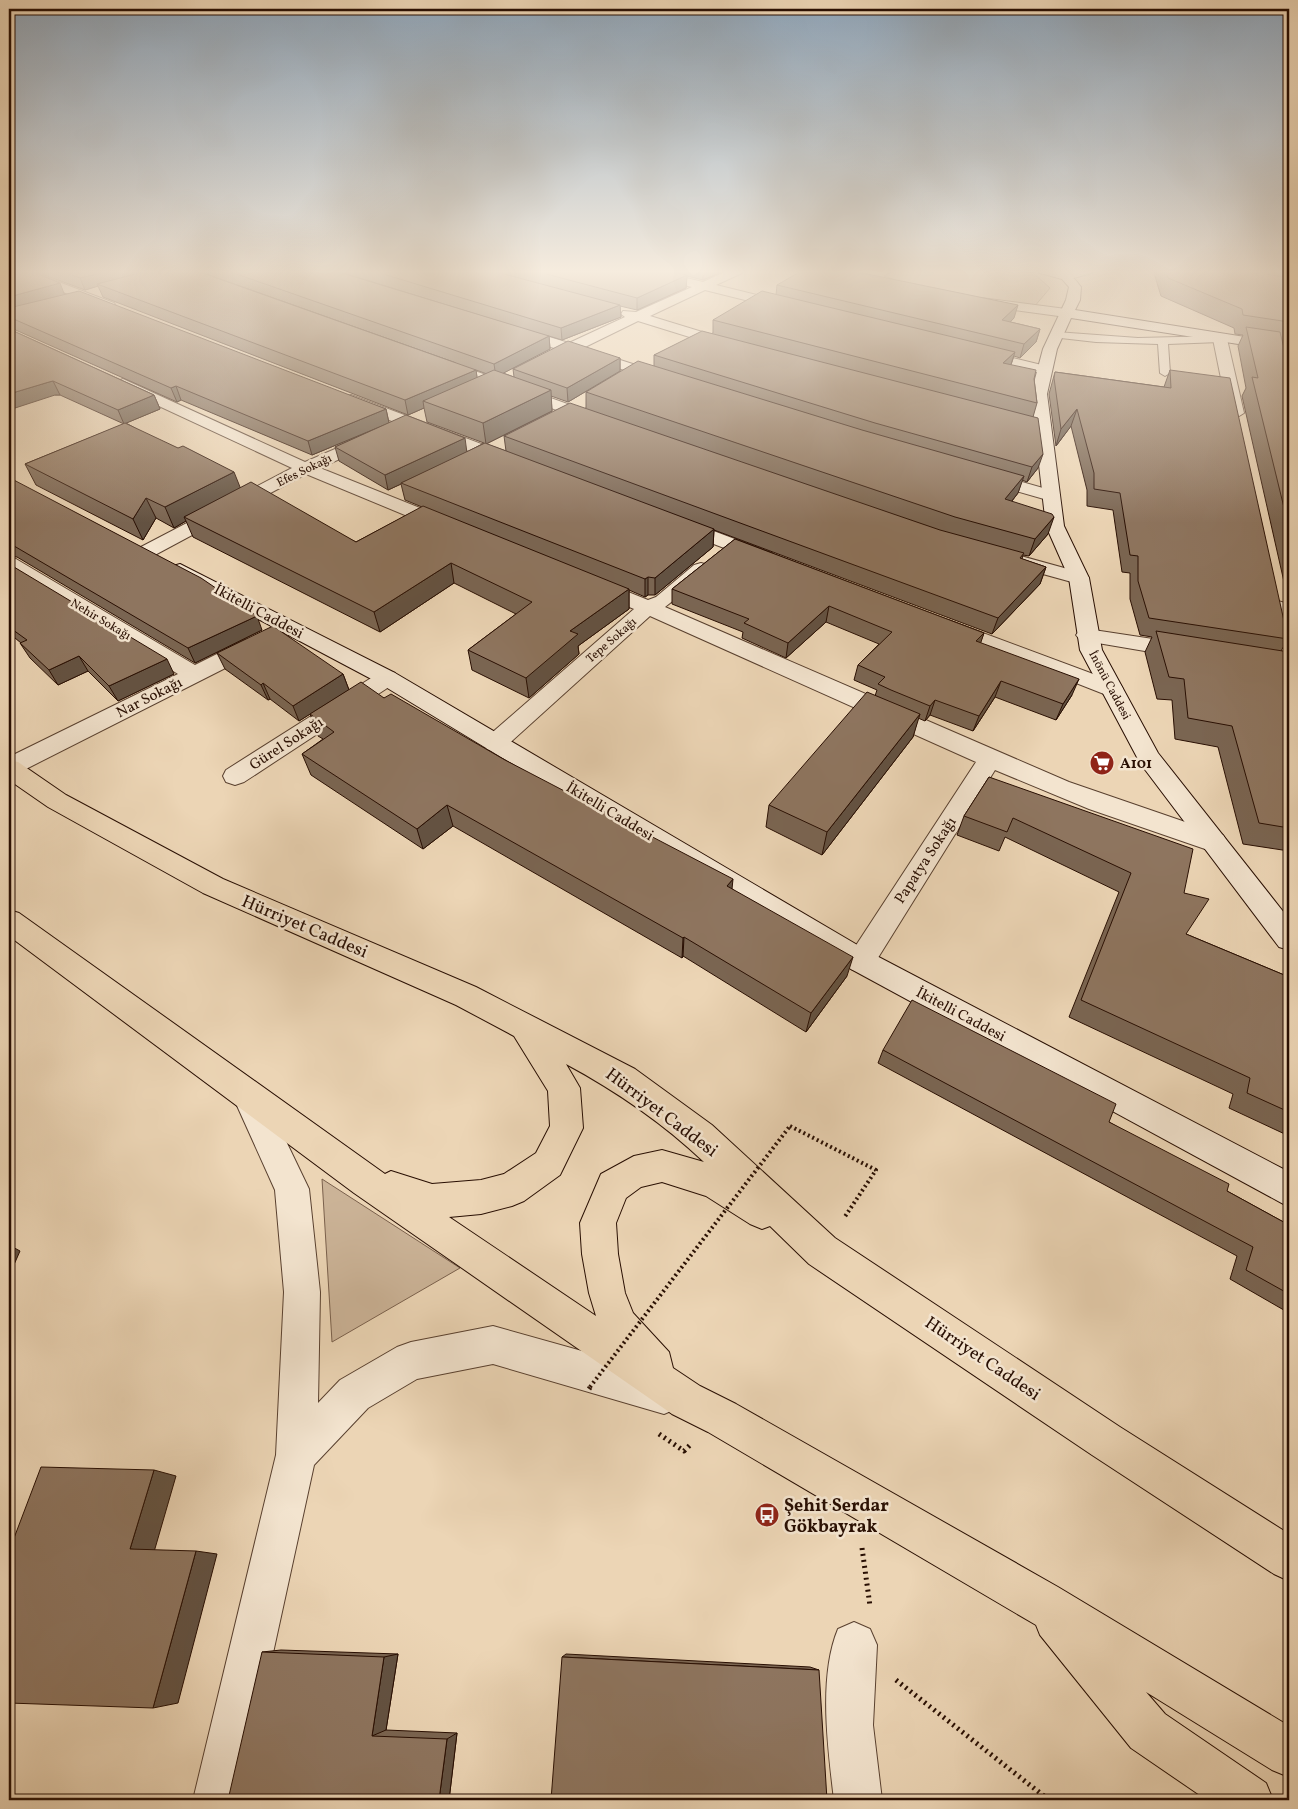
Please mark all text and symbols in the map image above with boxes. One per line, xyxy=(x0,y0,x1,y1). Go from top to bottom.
street label: Efes Sokağı xyxy=(274,450,335,491)
street label: İkitelli Caddesi xyxy=(210,580,307,645)
street label: Nehir Sokağı xyxy=(67,596,134,644)
street label: Tepe Sokağı xyxy=(583,614,641,667)
street label: İnönü Caddesi xyxy=(1084,648,1134,723)
street label: Nar Sokağı xyxy=(113,673,186,724)
street label: Gürel Sokağı xyxy=(246,713,328,776)
supermarket icon: A101 xyxy=(1089,750,1115,776)
place label: A101 xyxy=(1120,754,1152,775)
street label: İkitelli Caddesi xyxy=(561,778,657,847)
street label: Papatya Sokağı xyxy=(890,813,962,908)
street label: Hürriyet Caddesi xyxy=(237,890,371,965)
street label: İkitelli Caddesi xyxy=(912,983,1009,1048)
street label: Hürriyet Caddesi xyxy=(600,1063,722,1164)
street label: Hürriyet Caddesi xyxy=(919,1311,1045,1407)
place label: Şehit Serdar Gökbayrak xyxy=(784,1494,889,1540)
bus stop icon: Şehit Serdar Gökbayrak xyxy=(754,1502,780,1528)

